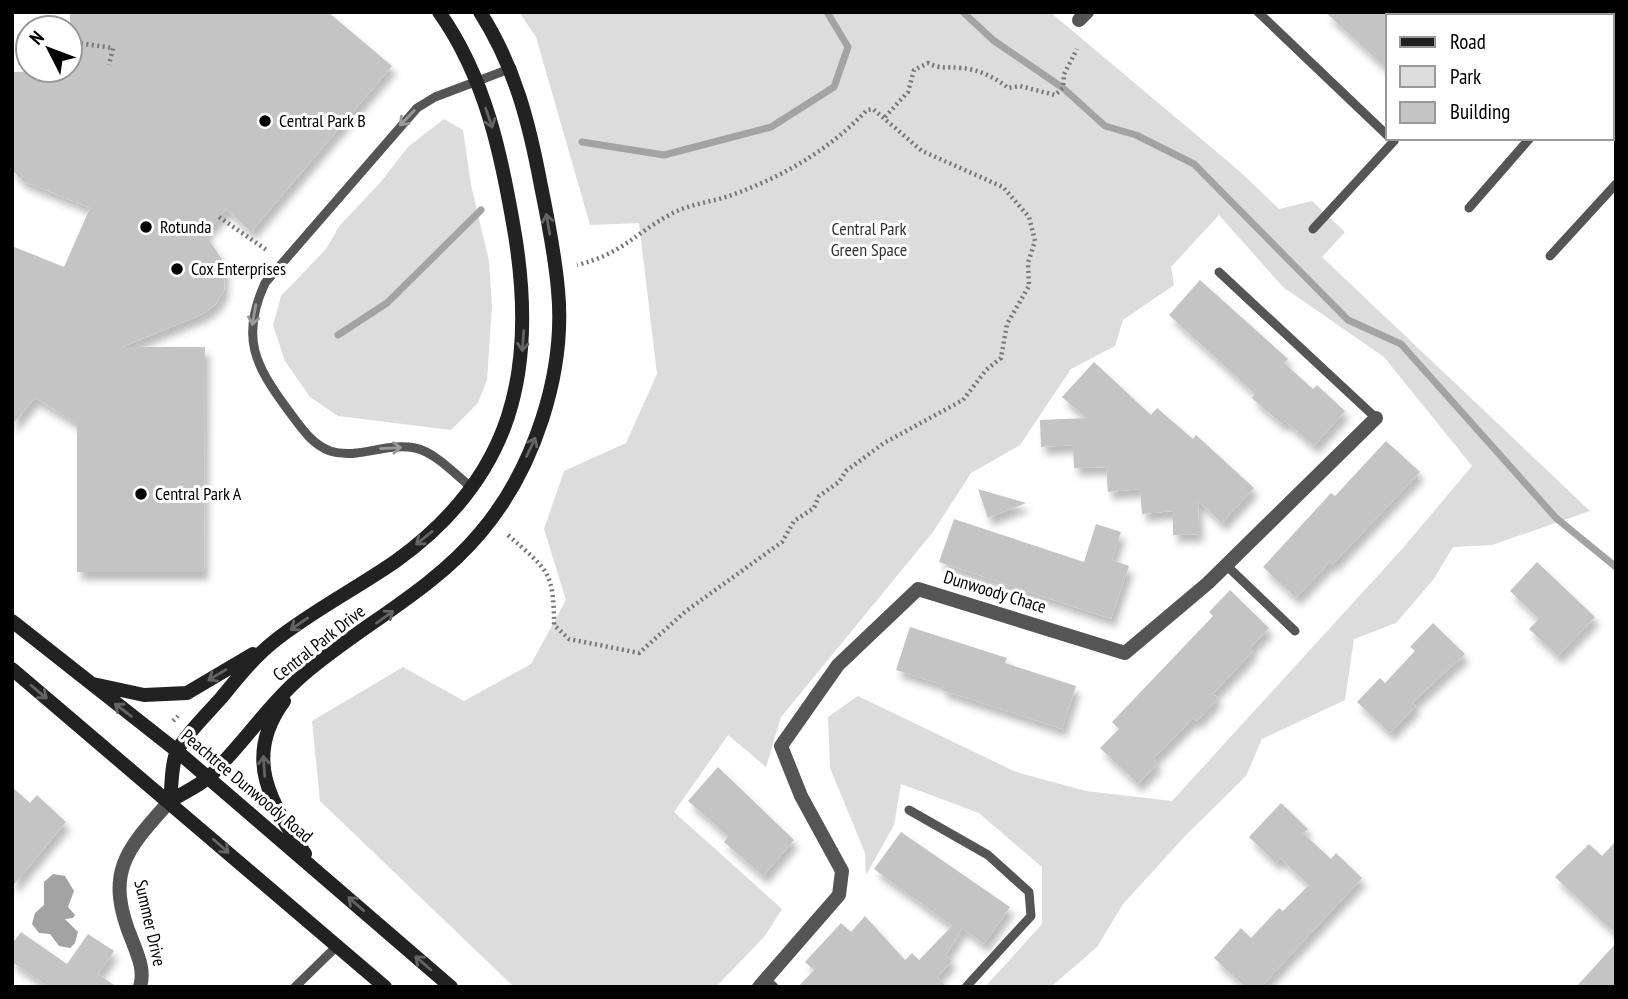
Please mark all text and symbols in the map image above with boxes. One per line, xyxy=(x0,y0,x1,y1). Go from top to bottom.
north arrow xyxy=(14,14,84,84)
legend xyxy=(1386,14,1614,140)
text: N xyxy=(24,26,49,49)
text: Road xyxy=(1450,28,1486,55)
text: Park xyxy=(1450,63,1481,90)
text: Building xyxy=(1450,98,1510,125)
one-way arrow xyxy=(484,106,496,128)
place label: Central Park B xyxy=(279,109,366,132)
one-way arrow xyxy=(398,109,415,126)
marker: Central Park B xyxy=(257,113,273,129)
one-way arrow xyxy=(541,213,555,236)
place label: Rotunda xyxy=(160,215,211,238)
park label: Central Park Green Space xyxy=(831,217,907,261)
marker: Rotunda xyxy=(138,219,154,235)
place label: Cox Enterprises xyxy=(191,257,286,280)
marker: Cox Enterprises xyxy=(169,261,185,277)
one-way arrow xyxy=(246,303,260,326)
one-way arrow xyxy=(516,329,529,352)
one-way arrow xyxy=(525,437,538,458)
one-way arrow xyxy=(380,441,402,454)
place label: Central Park A xyxy=(155,482,242,505)
marker: Central Park A xyxy=(133,486,149,502)
one-way arrow xyxy=(415,530,433,546)
street label: Dunwoody Chace xyxy=(941,565,1049,618)
street label: Central Park Drive xyxy=(268,599,370,686)
one-way arrow xyxy=(375,610,394,624)
one-way arrow xyxy=(290,617,309,631)
one-way arrow xyxy=(208,669,228,683)
one-way arrow xyxy=(30,684,48,700)
one-way arrow xyxy=(114,702,133,717)
street label: Peachtree Dunwoody Road xyxy=(177,724,318,847)
one-way arrow xyxy=(258,755,271,778)
one-way arrow xyxy=(212,838,230,854)
street label: Summer Drive xyxy=(129,878,172,968)
one-way arrow xyxy=(347,896,365,912)
one-way arrow xyxy=(415,955,433,971)

